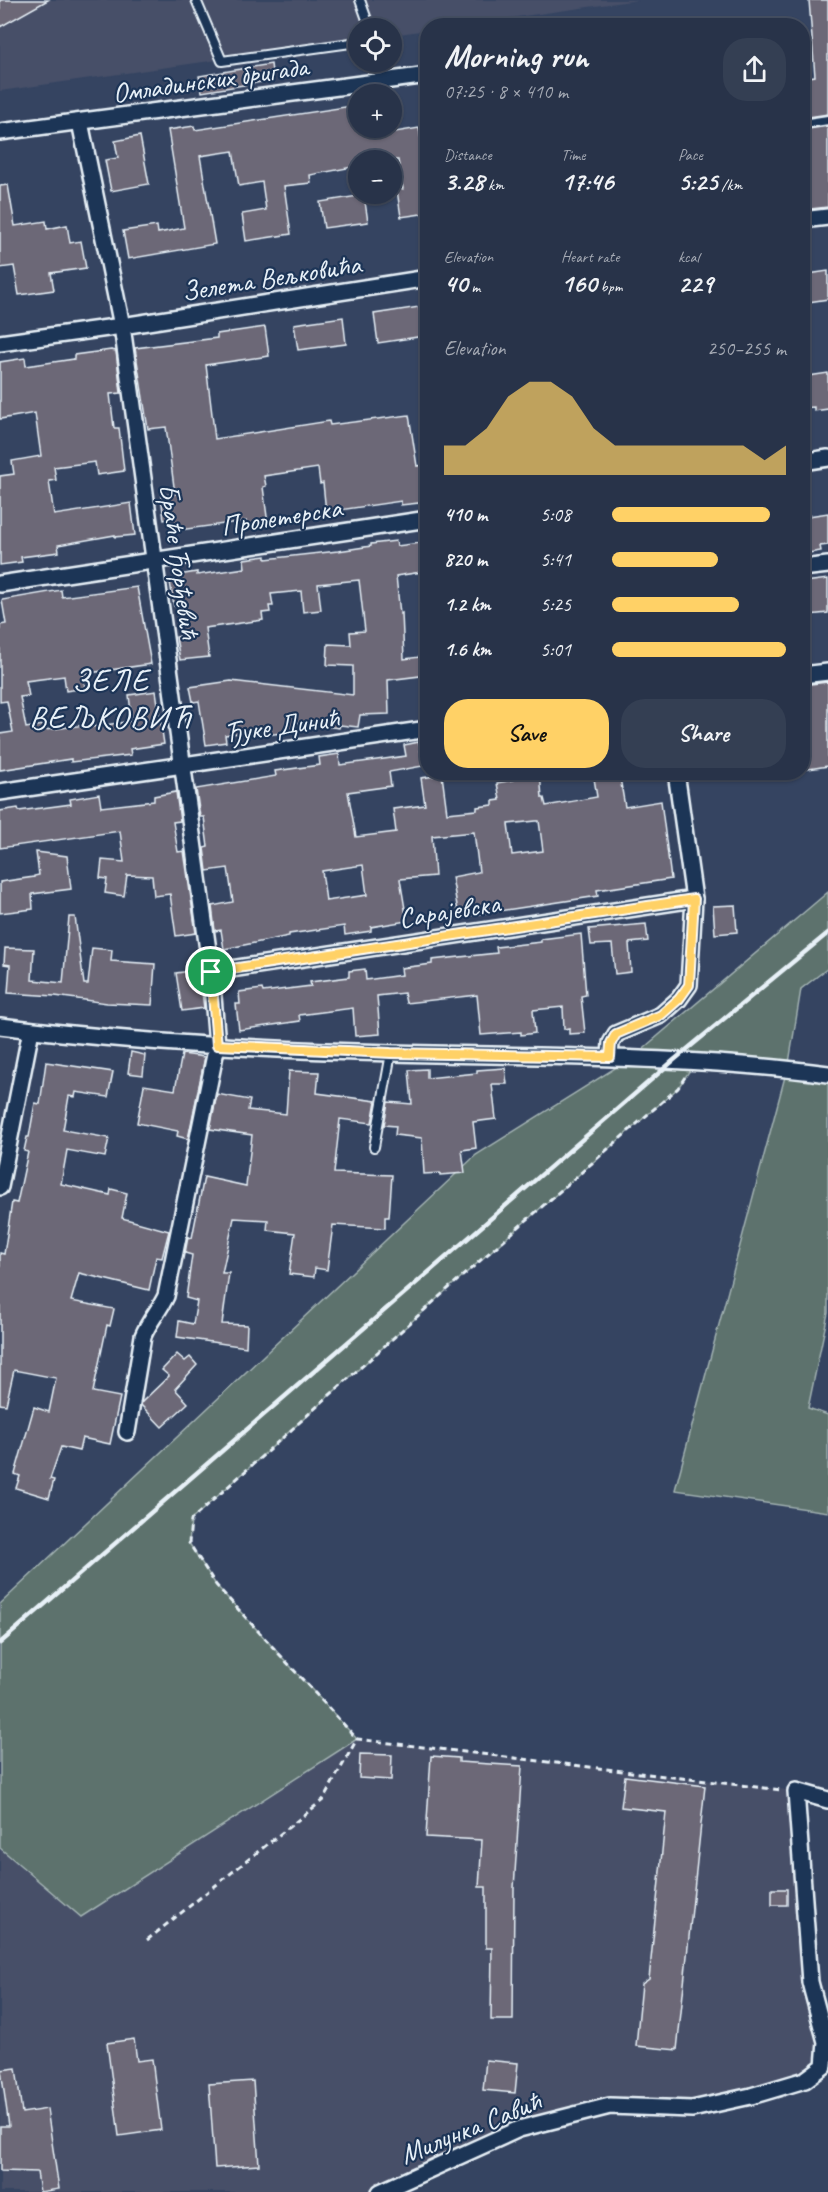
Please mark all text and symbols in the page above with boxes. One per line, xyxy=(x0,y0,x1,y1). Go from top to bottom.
map controls xyxy=(348,18,402,204)
button: locate xyxy=(348,18,402,72)
text: Morning run xyxy=(444,35,588,77)
button: share xyxy=(723,38,786,101)
street label: Омладинских бригада xyxy=(110,48,312,111)
text: 07:25 · 8 × 410 m xyxy=(444,79,568,104)
button: + xyxy=(348,84,402,138)
text: Distance xyxy=(444,145,492,165)
text: Time xyxy=(561,145,585,165)
text: Pace xyxy=(678,145,703,165)
button: − xyxy=(348,150,402,204)
text: 3.28 xyxy=(444,165,484,198)
text: 17:46 xyxy=(561,165,613,198)
text: 5:25 xyxy=(678,165,717,198)
text: km xyxy=(484,175,504,195)
text: /km xyxy=(717,175,742,195)
street label: Зелета Вељковића xyxy=(179,246,365,309)
text: Elevation xyxy=(444,247,493,267)
text: Heart rate xyxy=(561,247,619,267)
text: kcal xyxy=(678,247,699,267)
text: 40 xyxy=(444,267,467,300)
text: 160 xyxy=(561,267,597,300)
text: 229 xyxy=(678,267,713,300)
text: m xyxy=(467,277,480,297)
text: bpm xyxy=(597,277,623,297)
text: Elevation xyxy=(444,336,506,361)
text: 250–255 m xyxy=(707,336,786,361)
street label: Браће Ђорђевић xyxy=(151,481,208,643)
street label: Пролетерска xyxy=(218,489,346,543)
text: 410 m xyxy=(444,502,487,527)
text: 5:08 xyxy=(540,502,571,527)
text: 820 m xyxy=(444,547,487,572)
text: 5:41 xyxy=(540,547,571,572)
text: 1.2 km xyxy=(444,592,491,617)
text: 5:25 xyxy=(540,592,571,617)
text: 1.6 km xyxy=(444,637,491,662)
text: 5:01 xyxy=(540,637,571,662)
district label: ЗЕЛЕ ВЕЉКОВИЋ xyxy=(29,660,193,738)
button: Save xyxy=(444,699,609,768)
button: Share xyxy=(621,699,786,768)
street label: Ђуке Динић xyxy=(221,700,343,751)
street label: Сарајевска xyxy=(396,885,504,936)
pin xyxy=(185,946,236,997)
icon: arrive xyxy=(194,955,227,988)
street label: Милунка Савић xyxy=(395,2083,548,2172)

